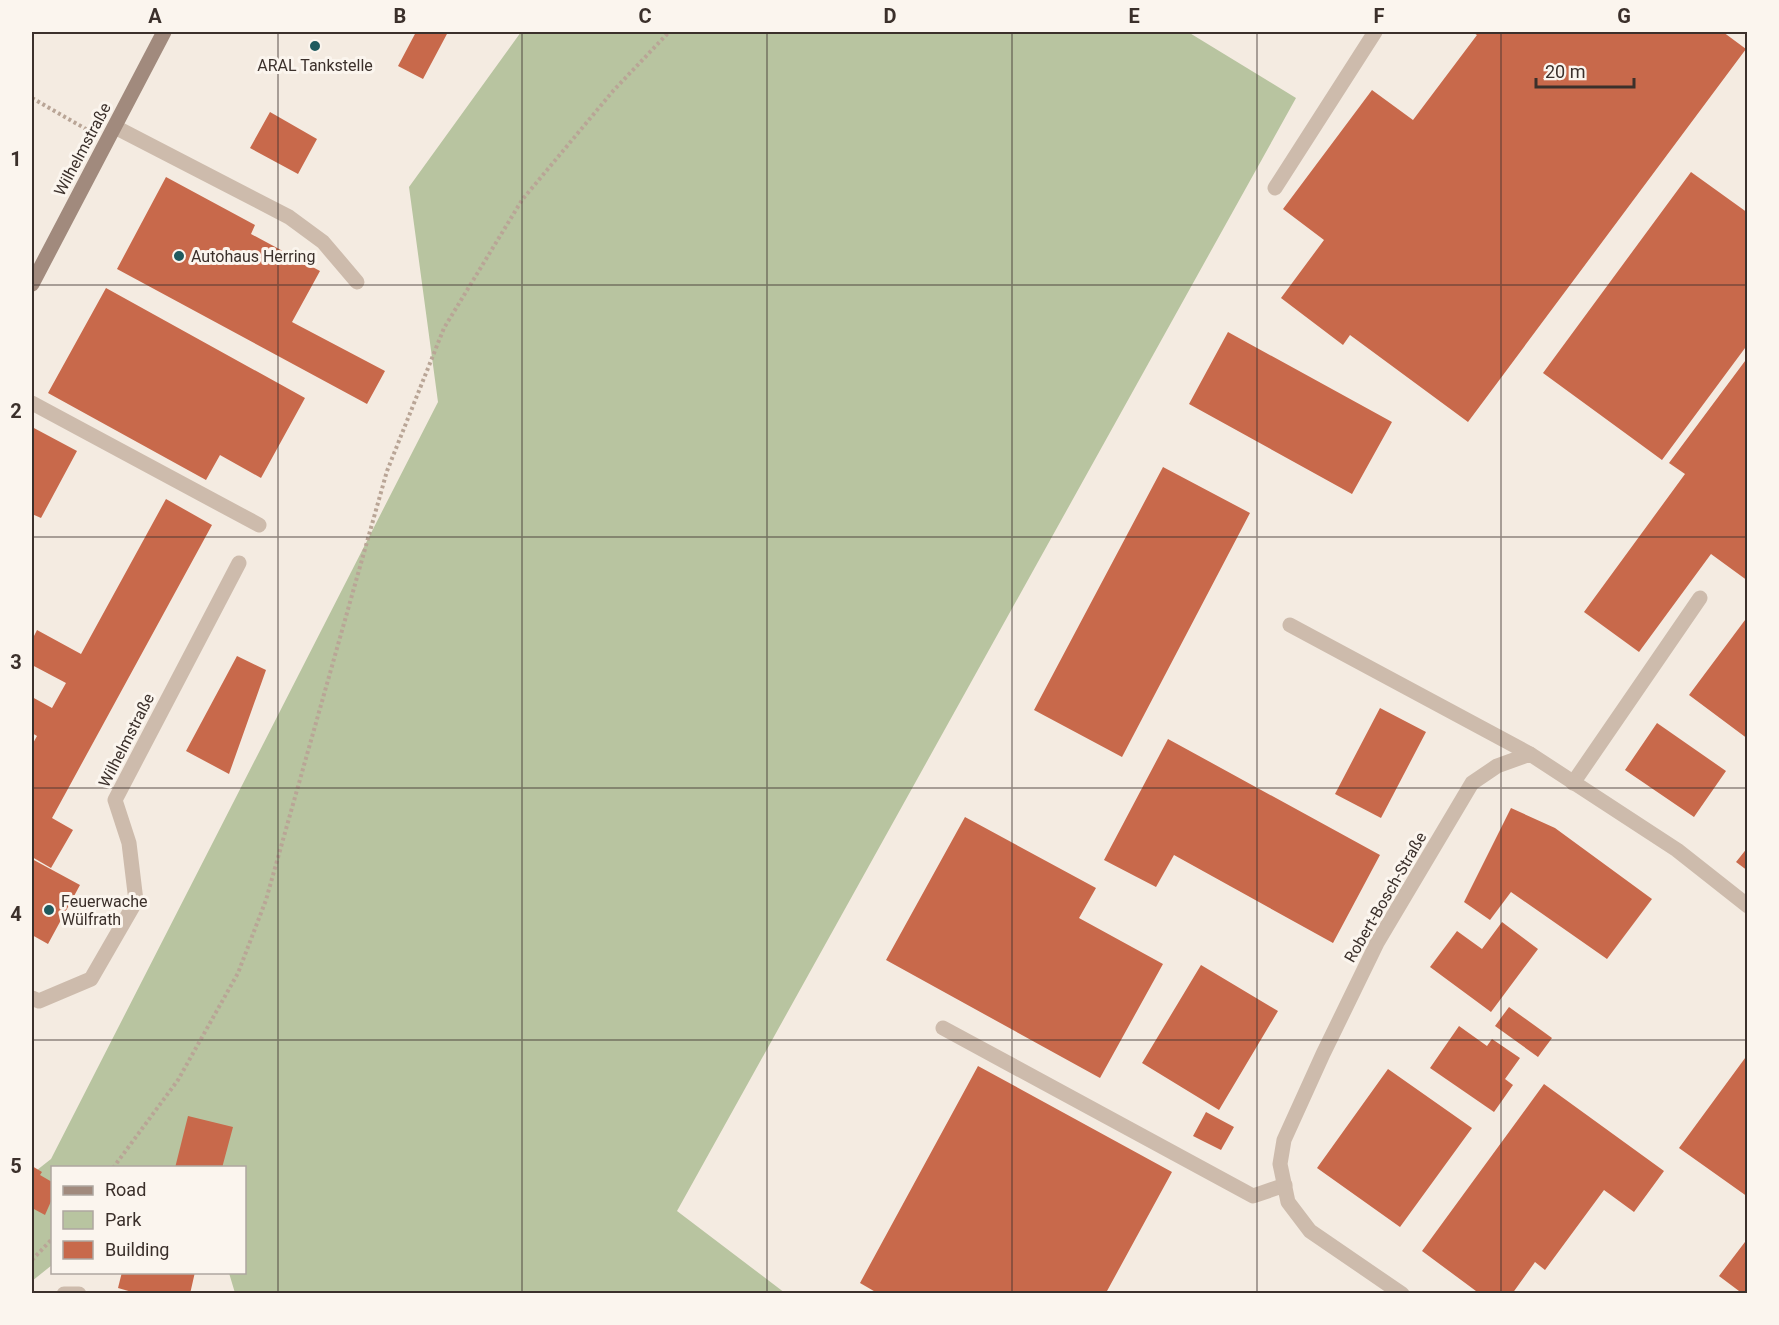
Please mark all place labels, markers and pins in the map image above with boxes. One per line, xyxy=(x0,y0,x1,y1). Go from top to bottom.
marker: ARAL Tankstelle xyxy=(308,39,322,53)
place label: ARAL Tankstelle xyxy=(257,56,373,75)
place label: Autohaus Herring xyxy=(191,247,315,266)
marker: Autohaus Herring xyxy=(172,249,186,263)
place label: Feuerwache Wülfrath xyxy=(61,892,147,929)
marker: Feuerwache Wülfrath xyxy=(42,903,56,917)

